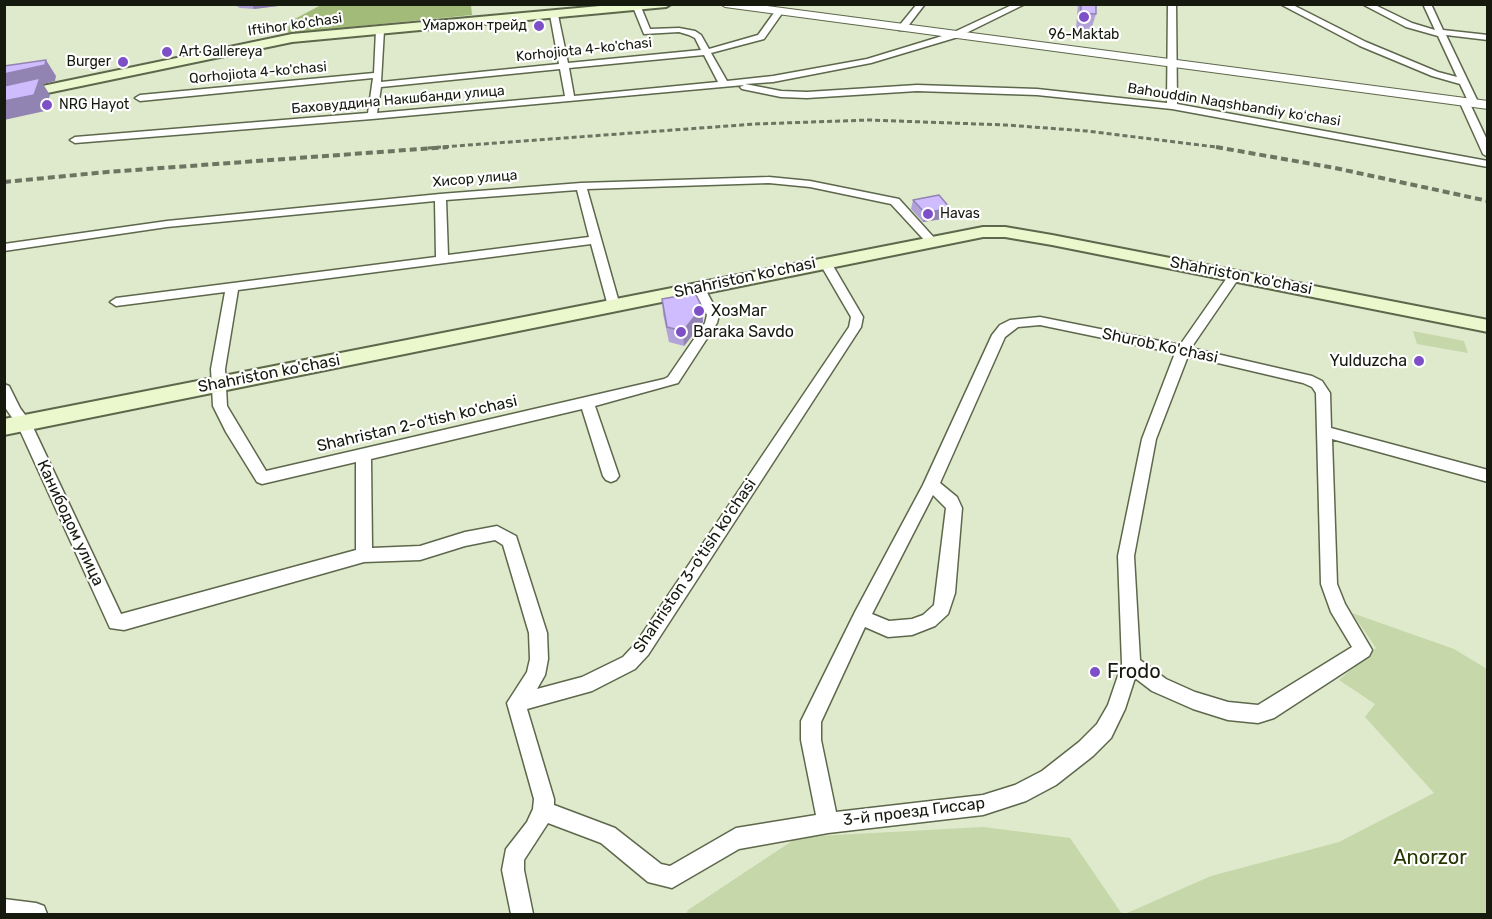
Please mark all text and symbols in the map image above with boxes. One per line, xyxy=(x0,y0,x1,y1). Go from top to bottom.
street label: Iftihor ko'chasi xyxy=(247,10,343,40)
marker: 96-Maktab xyxy=(1077,10,1091,24)
place label: Умаржон трейд xyxy=(422,18,527,34)
marker: Умаржон трейд xyxy=(532,19,546,33)
place label: 96-Maktab xyxy=(1049,27,1119,43)
street label: Korhojiota 4-ko'chasi xyxy=(515,35,653,65)
place label: Art Gallereya xyxy=(179,44,262,60)
marker: Art Gallereya xyxy=(160,45,174,59)
place label: Burger xyxy=(67,54,111,70)
marker: Burger xyxy=(116,55,130,69)
street label: Qorhojiota 4-ko'chasi xyxy=(188,59,328,87)
street label: Bahouddin Naqshbandiy koʻchasi xyxy=(1126,80,1342,130)
street label: Баховуддина Накшбанди улица xyxy=(291,82,505,118)
place label: NRG Hayot xyxy=(59,97,129,113)
marker: NRG Hayot xyxy=(40,98,54,112)
street label: Хисор улица xyxy=(432,167,518,191)
place label: Havas xyxy=(940,206,980,222)
marker: Havas xyxy=(921,207,935,221)
street label: Shahriston ko'chasi xyxy=(1168,253,1314,299)
street label: Shahriston ko'chasi xyxy=(672,254,818,302)
place label: ХозМаг xyxy=(711,301,767,321)
marker: ХозМаг xyxy=(692,304,706,318)
place label: Baraka Savdo xyxy=(693,322,794,342)
street label: Shurob Ko'chasi xyxy=(1100,324,1220,368)
marker: Baraka Savdo xyxy=(674,325,688,339)
street label: Shahriston ko'chasi xyxy=(196,351,342,397)
place label: Yulduzcha xyxy=(1330,351,1407,371)
marker: Yulduzcha xyxy=(1412,354,1426,368)
street label: Shahristan 2-o'tish ko'chasi xyxy=(315,392,519,456)
street label: Канибодом улица xyxy=(32,457,108,589)
street label: Shahriston 3-o'tish ko'chasi xyxy=(629,475,761,657)
place label: Frodo xyxy=(1107,660,1161,684)
marker: Frodo xyxy=(1088,665,1102,679)
street label: 3-й проезд Гиссар xyxy=(842,794,986,830)
park label: Anorzor xyxy=(1393,846,1467,870)

